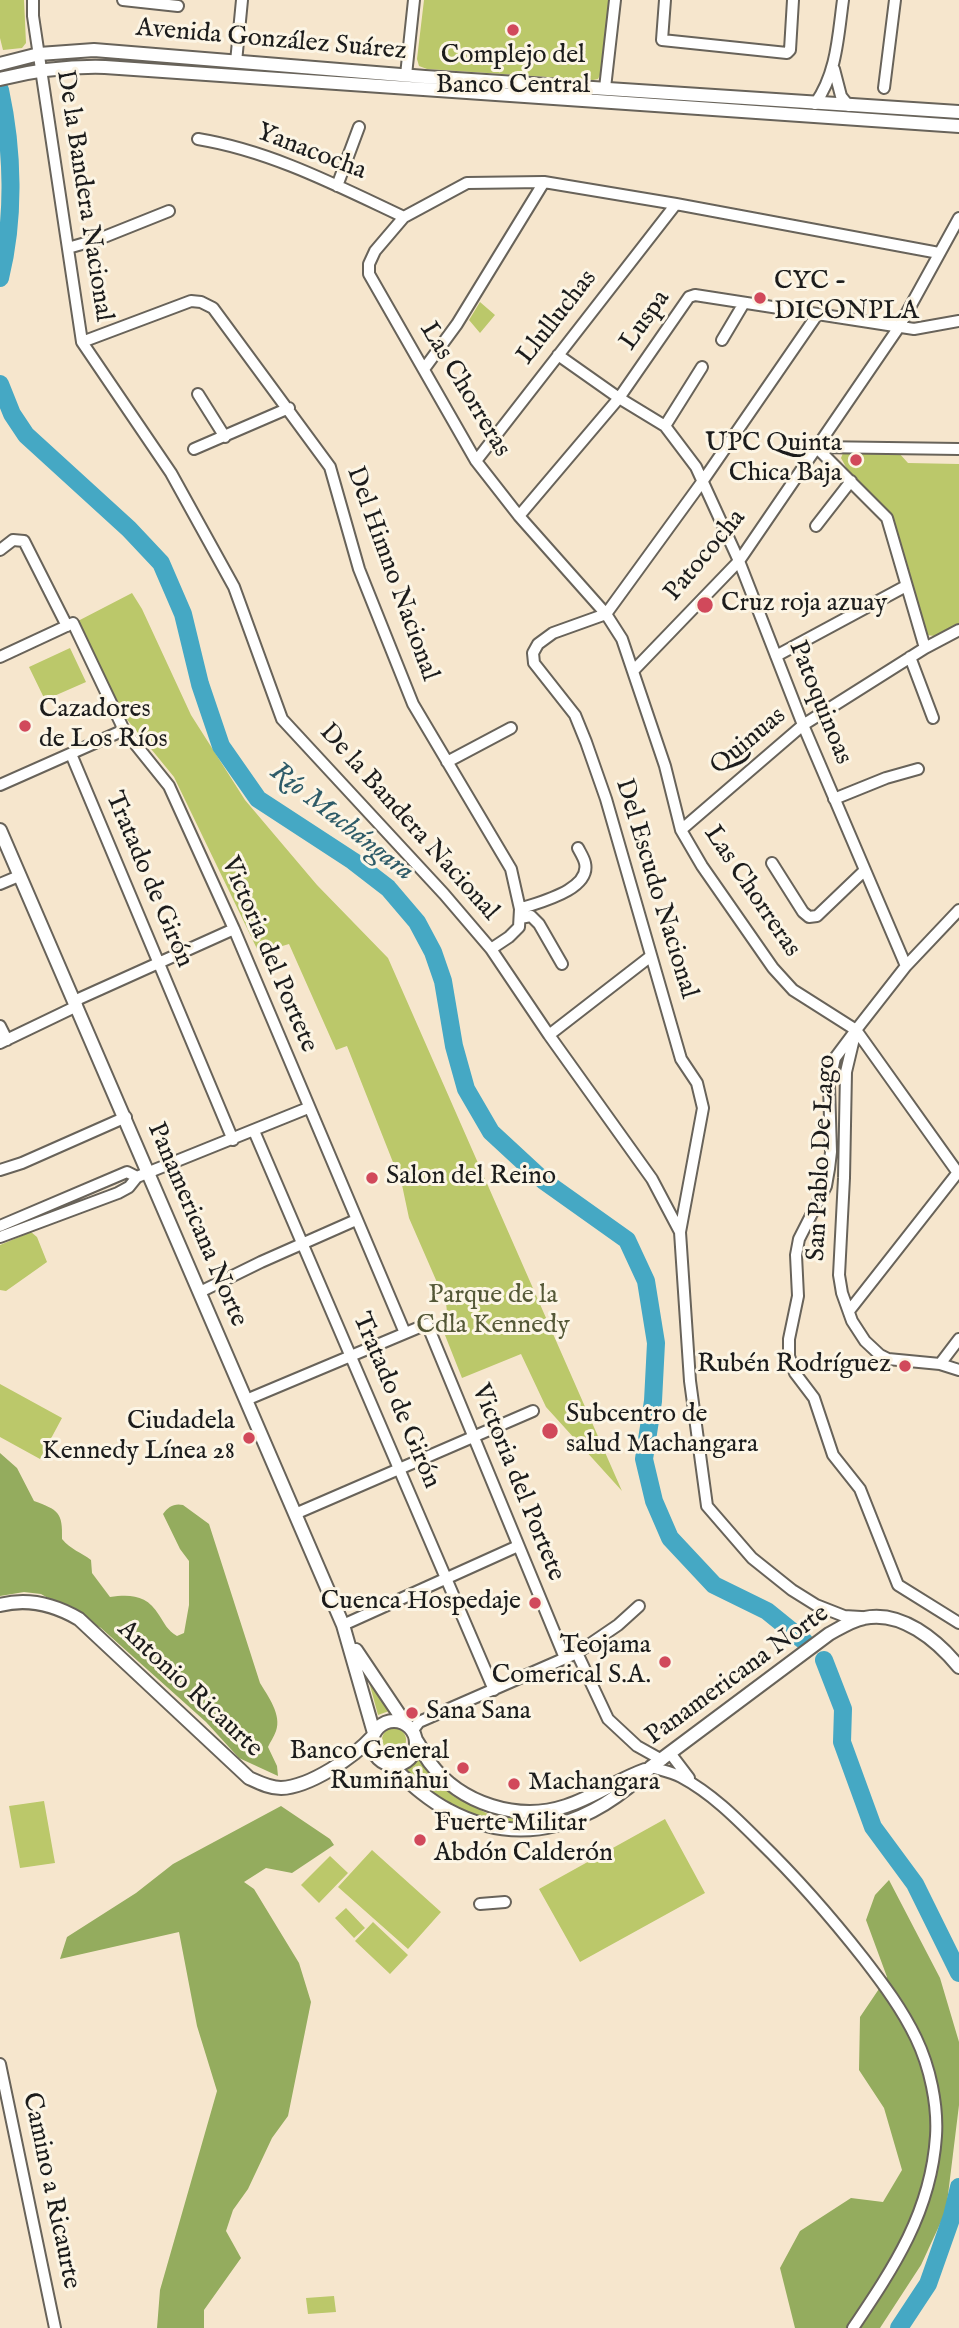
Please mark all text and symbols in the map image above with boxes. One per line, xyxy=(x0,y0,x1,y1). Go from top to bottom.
street label: Avenida González Suárez xyxy=(134,14,408,68)
marker: Complejo del Banco Central xyxy=(505,22,521,38)
place label: Complejo del Banco Central xyxy=(436,41,590,102)
street label: De la Bandera Nacional xyxy=(48,68,118,324)
street label: Yanacocha xyxy=(252,118,370,188)
street label: Llulluchas xyxy=(511,264,605,372)
place label: CYC - DICONPLA xyxy=(774,267,919,328)
street label: Luspa xyxy=(614,285,678,357)
marker: CYC - DICONPLA xyxy=(752,290,768,306)
street label: Las Chorreras xyxy=(412,317,516,463)
place label: UPC Quinta Chica Baja xyxy=(705,429,842,490)
marker: UPC Quinta Chica Baja xyxy=(848,452,864,468)
street label: Del Himno Nacional xyxy=(338,463,444,685)
street label: Patococha xyxy=(659,504,753,608)
place label: Cruz roja azuay xyxy=(721,589,887,621)
marker: Cruz roja azuay xyxy=(695,595,715,615)
street label: Patoquinoas xyxy=(780,637,858,769)
place label: Cazadores de Los Ríos xyxy=(39,695,168,756)
street label: Quinuas xyxy=(705,701,793,783)
marker: Cazadores de Los Ríos xyxy=(17,718,33,734)
street label: De la Bandera Nacional xyxy=(311,718,505,928)
water label: Río Machángara xyxy=(262,756,420,890)
street label: Del Escudo Nacional xyxy=(607,775,703,1003)
street label: Tratado de Girón xyxy=(97,787,199,973)
street label: Las Chorreras xyxy=(696,820,806,964)
street label: Victoria del Portete xyxy=(213,852,323,1058)
street label: San Pablo De Lago xyxy=(802,1054,844,1262)
street label: Panamericana Norte xyxy=(139,1118,253,1332)
place label: Salon del Reino xyxy=(386,1162,556,1194)
marker: Salon del Reino xyxy=(364,1170,380,1186)
park label: Parque de la Cdla Kennedy xyxy=(416,1281,570,1342)
street label: Tratado de Girón xyxy=(344,1308,446,1494)
place label: Rubén Rodríguez xyxy=(697,1350,891,1382)
marker: Rubén Rodríguez xyxy=(897,1358,913,1374)
street label: Victoria del Portete xyxy=(463,1380,571,1586)
place label: Subcentro de salud Machangara xyxy=(566,1400,758,1462)
place label: Ciudadela Kennedy Línea 28 xyxy=(42,1407,235,1468)
marker: Subcentro de salud Machangara xyxy=(540,1421,560,1441)
marker: Ciudadela Kennedy Línea 28 xyxy=(241,1430,257,1446)
place label: Cuenca Hospedaje xyxy=(321,1587,521,1619)
marker: Cuenca Hospedaje xyxy=(527,1595,543,1611)
street label: Panamericana Norte xyxy=(640,1599,836,1753)
street label: Antonio Ricaurte xyxy=(110,1615,268,1765)
place label: Teojama Comerical S.A. xyxy=(492,1631,651,1692)
marker: Teojama Comerical S.A. xyxy=(657,1654,673,1670)
place label: Sana Sana xyxy=(426,1697,531,1729)
marker: Sana Sana xyxy=(404,1705,420,1721)
place label: Banco General Rumiñahui xyxy=(290,1737,449,1798)
marker: Banco General Rumiñahui xyxy=(455,1760,471,1776)
place label: Machangara xyxy=(528,1768,660,1800)
marker: Machangara xyxy=(506,1776,522,1792)
place label: Fuerte Militar Abdón Calderón xyxy=(434,1809,613,1870)
marker: Fuerte Militar Abdón Calderón xyxy=(412,1832,428,1848)
street label: Camino a Ricaurte xyxy=(14,2090,86,2292)

